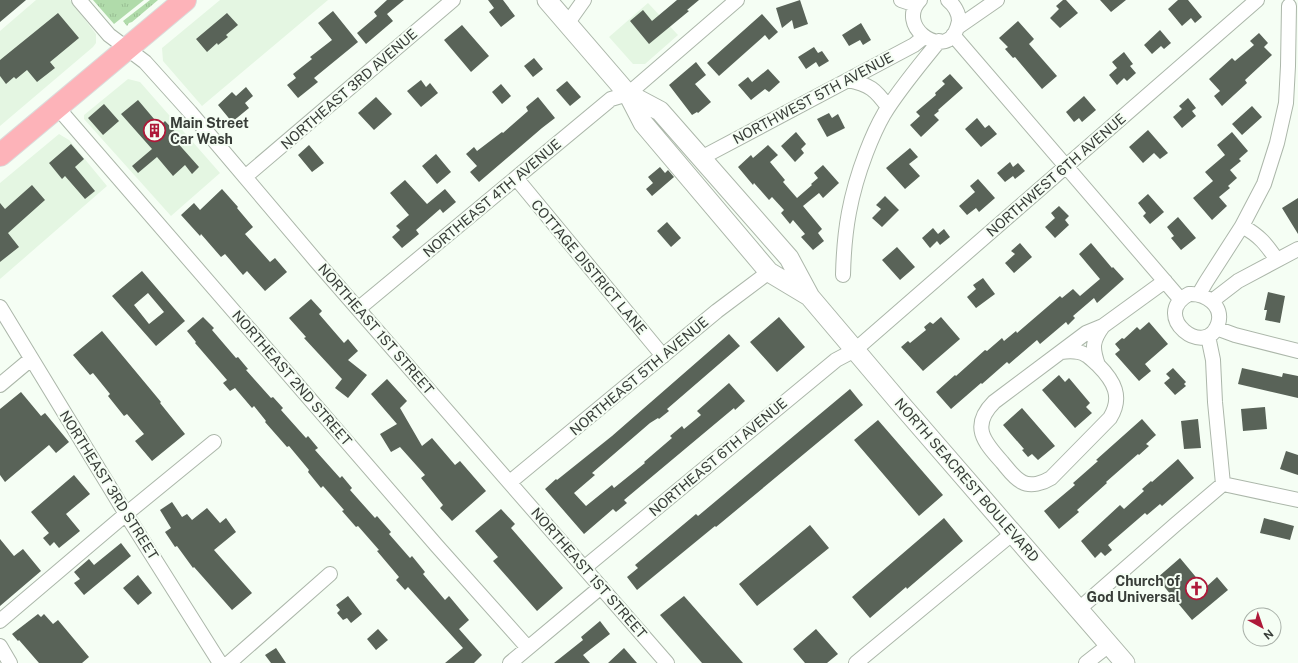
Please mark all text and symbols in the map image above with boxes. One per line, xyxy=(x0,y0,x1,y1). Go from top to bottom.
street label: NORTHEAST 3RD AVENUE xyxy=(278,25,420,153)
street label: NORTHWEST 5TH AVENUE xyxy=(730,49,896,147)
street label: NORTHWEST 6TH AVENUE xyxy=(983,110,1129,240)
place label: Main Street Car Wash xyxy=(170,115,249,147)
building icon: Main Street Car Wash xyxy=(142,118,168,144)
street label: NORTHEAST 4TH AVENUE xyxy=(420,136,564,260)
street label: COTTAGE DISTRICT LANE xyxy=(528,196,650,338)
street label: NORTHEAST 1ST STREET xyxy=(315,260,437,398)
street label: NORTHEAST 2ND STREET xyxy=(229,307,355,449)
street label: NORTHEAST 5TH AVENUE xyxy=(567,314,711,438)
street label: NORTHEAST 6TH AVENUE xyxy=(646,395,790,519)
street label: NORTH SEACREST BOULEVARD xyxy=(892,395,1042,565)
street label: NORTHEAST 3RD STREET xyxy=(56,408,162,562)
street label: NORTHEAST 1ST STREET xyxy=(528,504,650,642)
place label: Church of God Universal xyxy=(1087,573,1180,605)
church icon: Church of God Universal xyxy=(1183,576,1209,602)
north arrow xyxy=(1242,607,1282,647)
text: N xyxy=(1261,627,1276,642)

